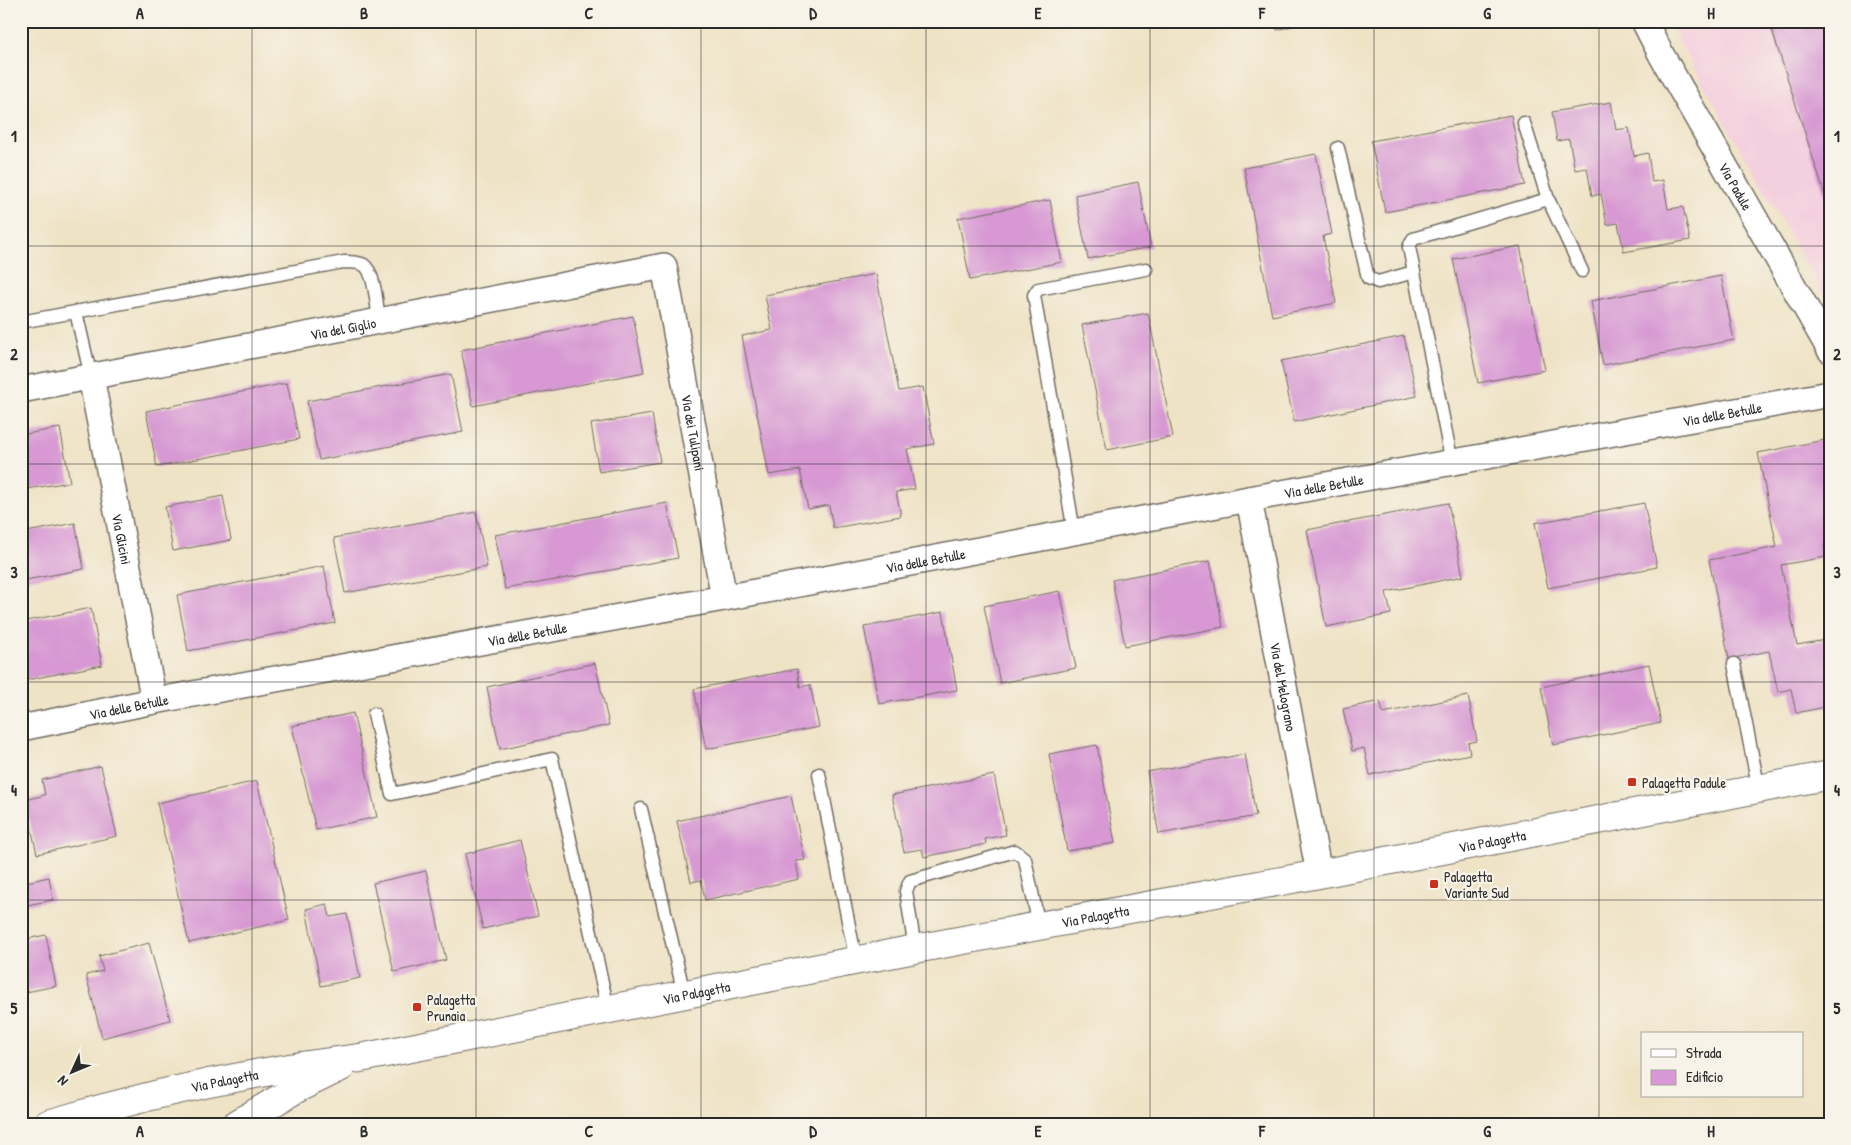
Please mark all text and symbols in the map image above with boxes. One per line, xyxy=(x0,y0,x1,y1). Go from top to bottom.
text: A xyxy=(136,2,144,24)
text: B xyxy=(360,2,368,24)
text: C xyxy=(585,2,594,24)
text: D xyxy=(809,2,817,24)
text: E xyxy=(1034,2,1042,24)
text: F xyxy=(1258,2,1266,24)
text: G xyxy=(1483,2,1491,24)
text: H xyxy=(1707,2,1715,24)
text: 1 xyxy=(11,125,17,147)
text: 1 xyxy=(1834,125,1840,147)
street label: Via Padule xyxy=(1715,158,1758,214)
street label: Via del Giglio xyxy=(309,312,378,344)
text: 2 xyxy=(10,343,18,365)
text: 2 xyxy=(1833,343,1841,365)
street label: Via dei Tulipani xyxy=(678,393,710,472)
street label: Via delle Betulle xyxy=(1681,397,1764,430)
street label: Via delle Betulle xyxy=(1282,469,1365,502)
street label: Via Glicini xyxy=(108,512,137,566)
street label: Via delle Betulle xyxy=(884,543,967,577)
text: 3 xyxy=(10,561,18,583)
text: 3 xyxy=(1833,561,1841,583)
street label: Via delle Betulle xyxy=(486,617,569,650)
street label: Via del Melograno xyxy=(1266,641,1302,733)
street label: Via delle Betulle xyxy=(88,689,170,723)
place label: Palagetta Padule xyxy=(1642,773,1727,793)
marker: Palagetta Padule xyxy=(1626,776,1638,788)
text: 4 xyxy=(11,779,17,801)
text: 4 xyxy=(1834,779,1840,801)
street label: Via Palagetta xyxy=(1457,825,1528,856)
place label: Palagetta Variante Sud xyxy=(1444,867,1509,902)
marker: Palagetta Variante Sud xyxy=(1428,878,1440,890)
street label: Via Palagetta xyxy=(1060,900,1131,931)
street label: Via Palagetta xyxy=(661,976,732,1008)
place label: Palagetta Prunaia xyxy=(427,990,476,1025)
text: 5 xyxy=(11,997,18,1019)
text: 5 xyxy=(1834,997,1841,1019)
marker: Palagetta Prunaia xyxy=(411,1001,423,1013)
legend xyxy=(1641,1032,1804,1098)
text: Strada xyxy=(1686,1042,1722,1063)
north arrow xyxy=(48,1048,98,1098)
street label: Via Palagetta xyxy=(189,1064,260,1096)
text: Edificio xyxy=(1686,1066,1723,1087)
text: N xyxy=(52,1072,72,1091)
text: A xyxy=(136,1120,144,1142)
text: B xyxy=(360,1120,368,1142)
text: C xyxy=(585,1120,594,1142)
text: D xyxy=(809,1120,817,1142)
text: E xyxy=(1034,1120,1042,1142)
text: F xyxy=(1258,1120,1266,1142)
text: G xyxy=(1483,1120,1491,1142)
text: H xyxy=(1707,1120,1715,1142)

